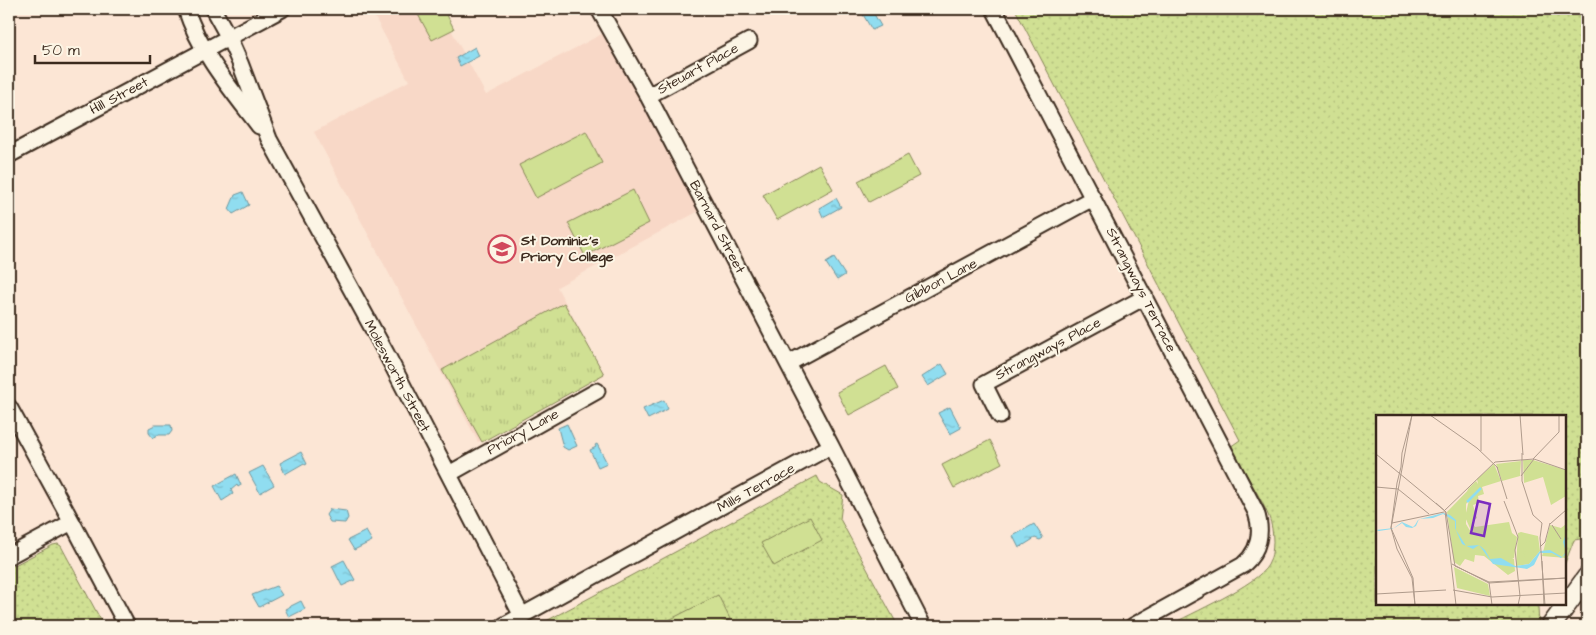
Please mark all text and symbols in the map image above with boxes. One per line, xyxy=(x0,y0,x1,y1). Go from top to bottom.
scale bar xyxy=(35,32,150,64)
street label: Steuart Place xyxy=(654,38,743,100)
text: 50 m xyxy=(42,40,80,61)
street label: Hill Street xyxy=(86,72,152,120)
street label: Barnard Street xyxy=(684,177,750,277)
street label: Strangways Terrace xyxy=(1101,224,1181,356)
place label: St Dominic’s Priory College xyxy=(520,231,614,268)
school or university icon: St Dominic’s Priory College xyxy=(487,234,517,264)
street label: Gibbon Lane xyxy=(901,253,981,308)
street label: Strangways Place xyxy=(992,312,1105,385)
street label: Molesworth Street xyxy=(359,316,435,436)
street label: Priory Lane xyxy=(484,404,563,460)
inset map xyxy=(1376,415,1566,605)
street label: Mills Terrace xyxy=(714,458,799,518)

